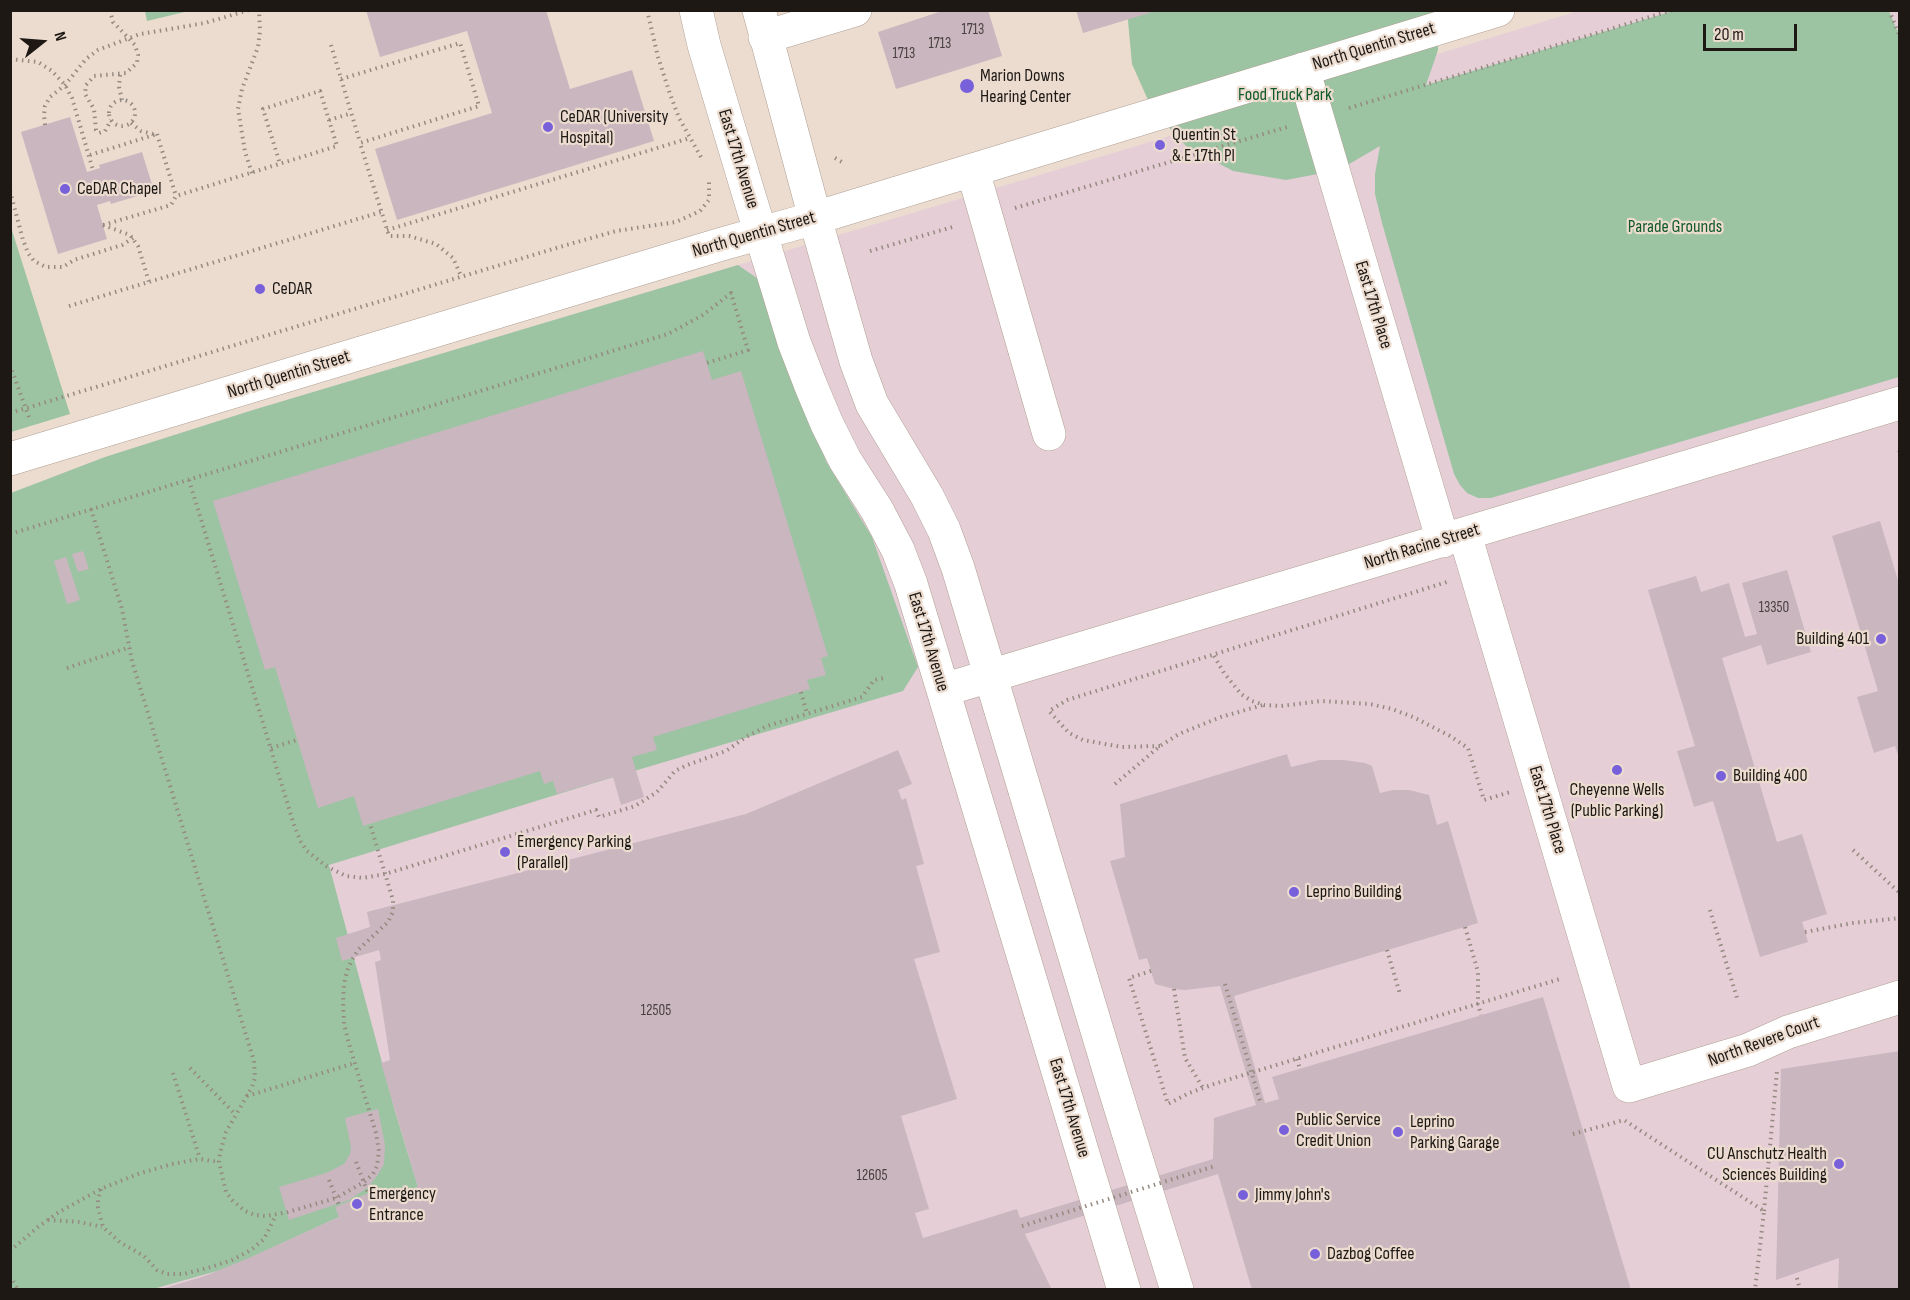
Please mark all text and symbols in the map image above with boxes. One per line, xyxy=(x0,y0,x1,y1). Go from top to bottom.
north arrow xyxy=(12,12,72,72)
scale bar xyxy=(1706,12,1800,50)
street label: North Quentin Street xyxy=(1310,18,1438,76)
house number: 1713 xyxy=(962,21,984,39)
text: 20 m xyxy=(1714,24,1744,45)
text: N xyxy=(49,30,70,43)
house number: 1713 xyxy=(929,35,951,53)
house number: 1713 xyxy=(893,45,915,63)
place label: Marion Downs Hearing Center xyxy=(980,65,1071,107)
marker: Marion Downs Hearing Center xyxy=(958,77,976,95)
park label: Food Truck Park xyxy=(1238,84,1332,106)
place label: CeDAR (University Hospital) xyxy=(560,106,668,148)
street label: East 17th Avenue xyxy=(713,107,763,211)
marker: CeDAR (University Hospital) xyxy=(541,120,555,134)
place label: Quentin St & E 17th Pl xyxy=(1172,124,1236,166)
marker: Quentin St & E 17th Pl xyxy=(1153,138,1167,152)
place label: CeDAR Chapel xyxy=(77,178,162,200)
marker: CeDAR Chapel xyxy=(58,182,72,196)
street label: North Quentin Street xyxy=(690,207,818,263)
park label: Parade Grounds xyxy=(1628,216,1722,238)
street label: East 17th Place xyxy=(1349,258,1397,352)
place label: CeDAR xyxy=(272,278,312,300)
marker: CeDAR xyxy=(253,282,267,296)
street label: North Quentin Street xyxy=(225,346,353,404)
street label: North Racine Street xyxy=(1362,519,1482,575)
street label: East 17th Avenue xyxy=(903,590,953,694)
house number: 13350 xyxy=(1759,599,1789,617)
place label: Building 401 xyxy=(1796,628,1869,650)
marker: Building 401 xyxy=(1874,632,1888,646)
street label: East 17th Place xyxy=(1523,763,1571,857)
marker: Cheyenne Wells (Public Parking) xyxy=(1610,763,1624,777)
place label: Building 400 xyxy=(1733,765,1807,787)
marker: Building 400 xyxy=(1714,769,1728,783)
place label: Cheyenne Wells (Public Parking) xyxy=(1570,779,1664,822)
place label: Emergency Parking (Parallel) xyxy=(517,831,631,874)
marker: Emergency Parking (Parallel) xyxy=(498,845,512,859)
place label: Leprino Building xyxy=(1306,881,1402,903)
marker: Leprino Building xyxy=(1287,885,1301,899)
house number: 12505 xyxy=(641,1002,671,1020)
street label: North Revere Court xyxy=(1705,1012,1823,1072)
street label: East 17th Avenue xyxy=(1044,1056,1094,1160)
place label: Public Service Credit Union xyxy=(1296,1109,1381,1152)
place label: Leprino Parking Garage xyxy=(1410,1111,1499,1154)
marker: Public Service Credit Union xyxy=(1277,1123,1291,1137)
marker: Leprino Parking Garage xyxy=(1391,1125,1405,1139)
place label: CU Anschutz Health Sciences Building xyxy=(1707,1143,1827,1186)
marker: CU Anschutz Health Sciences Building xyxy=(1832,1157,1846,1171)
house number: 12605 xyxy=(857,1167,887,1185)
place label: Emergency Entrance xyxy=(369,1183,436,1226)
place label: Jimmy John's xyxy=(1255,1184,1330,1206)
marker: Jimmy John's xyxy=(1236,1188,1250,1202)
marker: Emergency Entrance xyxy=(350,1197,364,1211)
place label: Dazbog Coffee xyxy=(1327,1243,1414,1265)
marker: Dazbog Coffee xyxy=(1308,1247,1322,1261)

